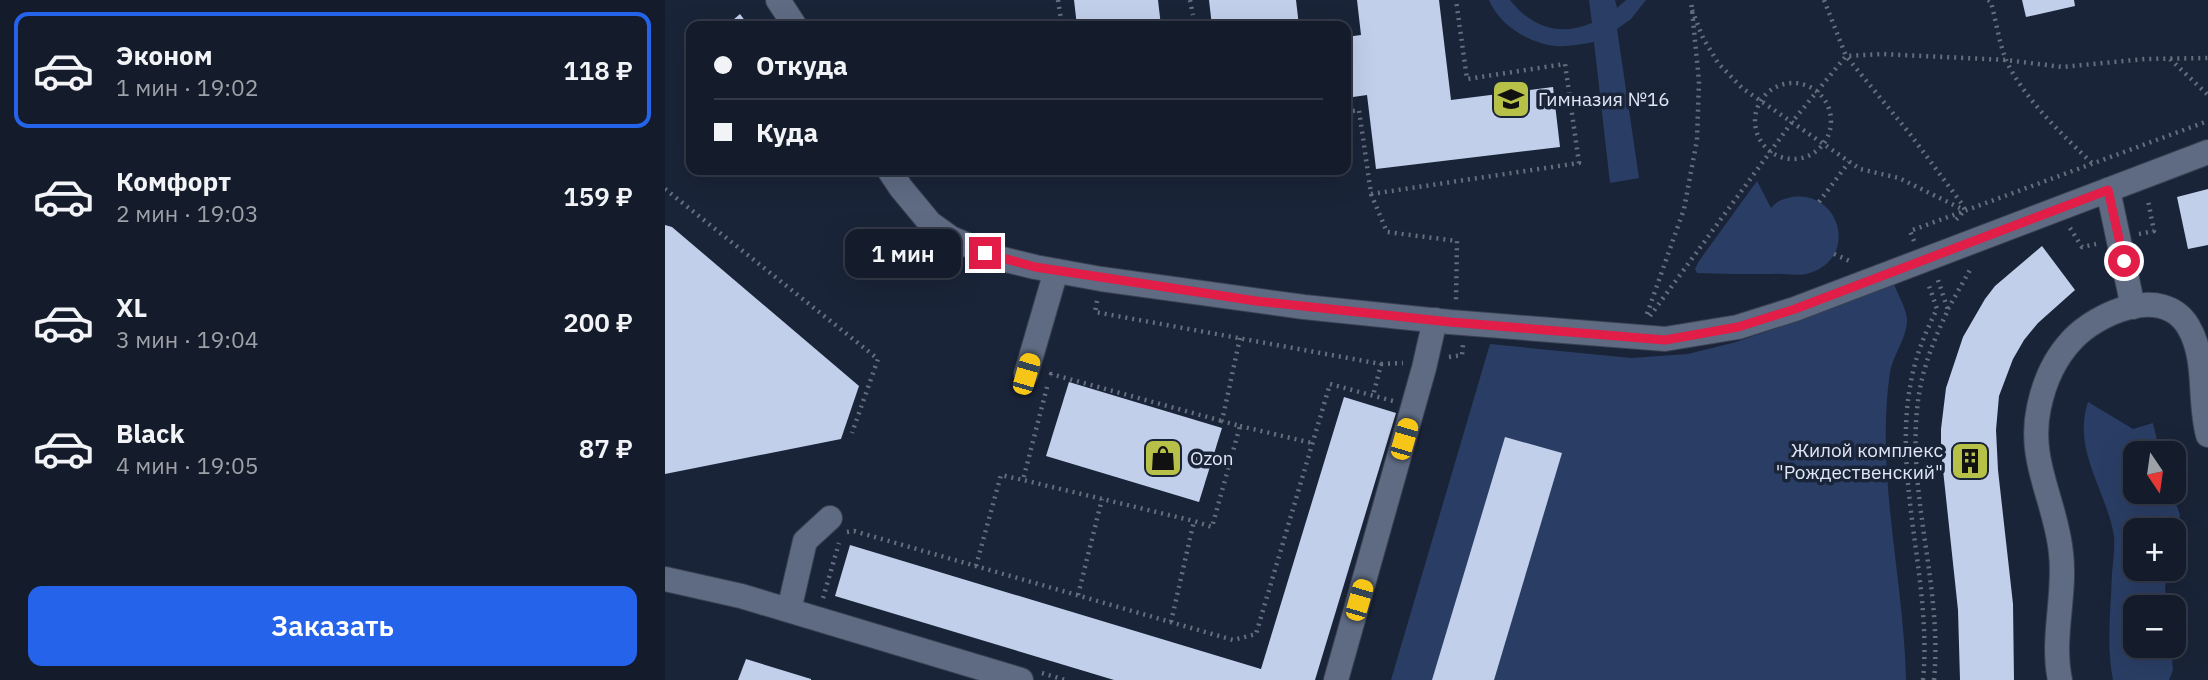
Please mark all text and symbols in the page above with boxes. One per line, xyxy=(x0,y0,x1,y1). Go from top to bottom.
text: Эконом xyxy=(116,38,213,72)
icon: car xyxy=(32,39,95,102)
text: Откуда xyxy=(756,48,848,82)
text: 118 ₽ xyxy=(563,53,633,87)
text: 1 мин · 19:02 xyxy=(116,72,259,102)
school or university icon: Гимназия №16 xyxy=(1490,78,1532,120)
place label: Гимназия №16 xyxy=(1538,87,1670,111)
text: Куда xyxy=(756,115,818,149)
text: Комфорт xyxy=(116,164,231,198)
icon: car xyxy=(32,165,95,228)
text: 159 ₽ xyxy=(563,179,633,213)
text: 2 мин · 19:03 xyxy=(116,198,259,228)
callout: 1 мин xyxy=(845,229,961,278)
route end xyxy=(969,237,1001,269)
text: 1 мин xyxy=(871,238,935,268)
route start xyxy=(2108,245,2140,277)
text: XL xyxy=(116,290,147,324)
icon: car xyxy=(32,291,95,354)
text: 200 ₽ xyxy=(563,305,633,339)
text: 3 мин · 19:04 xyxy=(116,324,259,354)
car xyxy=(1011,351,1042,397)
text: Black xyxy=(116,416,184,450)
car xyxy=(1389,416,1420,462)
icon: car xyxy=(32,417,95,480)
text: 87 ₽ xyxy=(579,431,633,465)
shop icon: Ozon xyxy=(1142,437,1184,479)
place label: Жилой комплекс "Рождественский" xyxy=(1776,438,1943,484)
building icon: Жилой комплекс "Рождественский" xyxy=(1949,440,1991,482)
north arrow xyxy=(2123,441,2186,504)
map controls xyxy=(2123,441,2186,658)
place label: Ozon xyxy=(1190,446,1234,470)
text: 4 мин · 19:05 xyxy=(116,450,259,480)
button: + xyxy=(2123,518,2186,581)
car xyxy=(1344,577,1375,623)
button: Заказать xyxy=(28,586,637,666)
button: − xyxy=(2123,595,2186,658)

